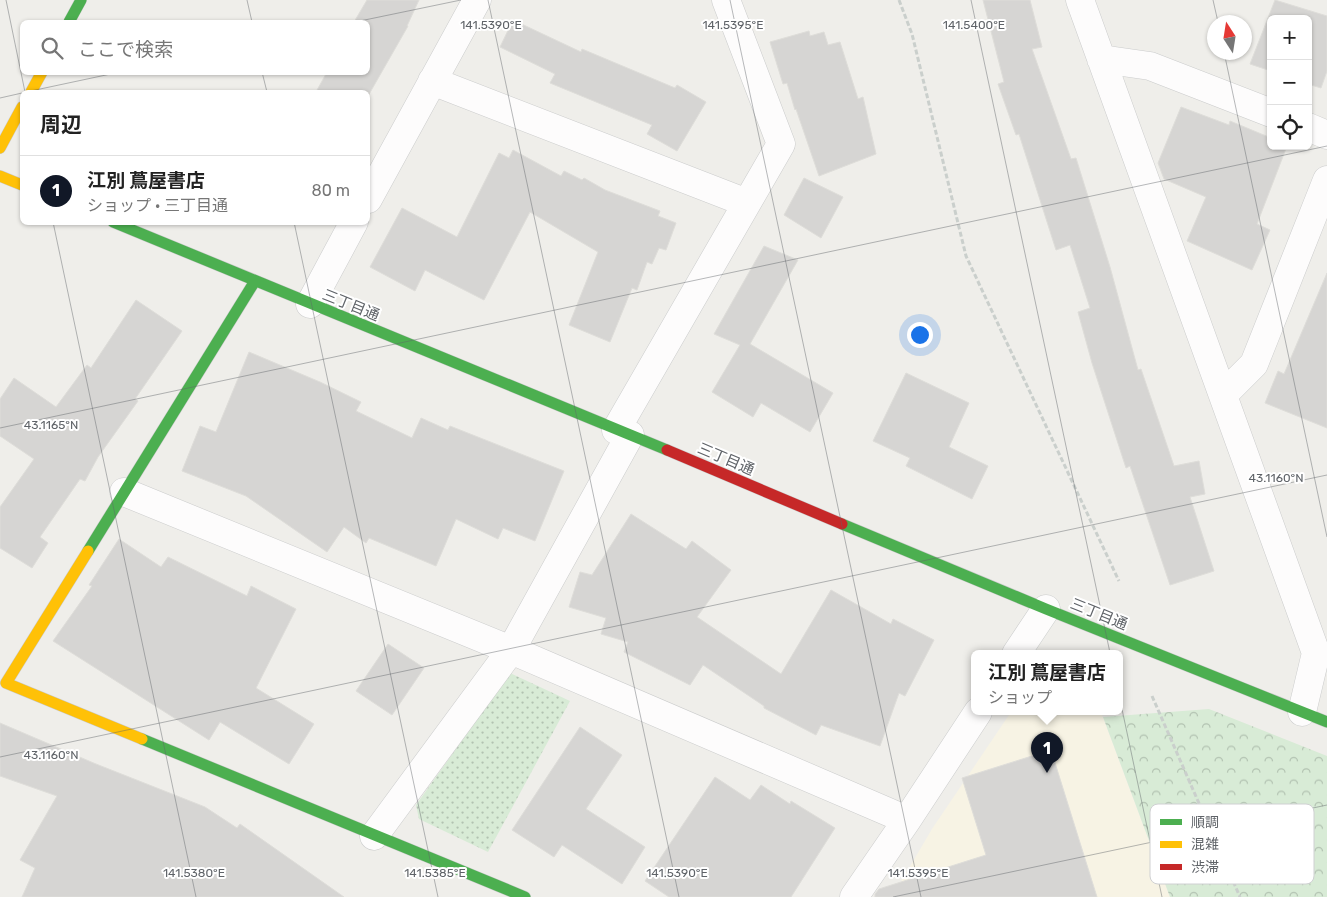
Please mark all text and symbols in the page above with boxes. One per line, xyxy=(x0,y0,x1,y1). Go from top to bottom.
north arrow xyxy=(1207,15,1252,60)
map controls xyxy=(1267,15,1312,150)
button: + xyxy=(1267,15,1312,60)
text: 141.5390°E xyxy=(460,18,522,32)
text: 141.5395°E xyxy=(702,18,764,32)
text: 141.5400°E xyxy=(943,18,1005,32)
search box xyxy=(20,20,370,75)
icon: search xyxy=(38,34,66,62)
text: ここで検索 xyxy=(78,38,173,61)
button: − xyxy=(1267,60,1312,105)
button: locate xyxy=(1267,105,1312,150)
text: 周辺 xyxy=(40,112,82,137)
text: 江別 蔦屋書店 xyxy=(87,169,205,192)
text: 1 xyxy=(52,181,60,200)
text: 80 m xyxy=(312,181,350,200)
text: ショップ · 三丁目通 xyxy=(87,196,228,215)
street label: 三丁目通 xyxy=(320,285,382,325)
your location xyxy=(907,322,933,348)
text: 43.1165°N xyxy=(24,418,78,432)
street label: 三丁目通 xyxy=(695,439,757,479)
text: 43.1160°N xyxy=(1248,471,1304,485)
street label: 三丁目通 xyxy=(1068,594,1130,634)
popup xyxy=(971,650,1123,715)
text: 江別 蔦屋書店 xyxy=(988,661,1106,684)
text: ショップ xyxy=(988,688,1052,707)
pin: 1 xyxy=(1031,732,1063,773)
text: 43.1160°N xyxy=(23,748,79,762)
legend xyxy=(1150,804,1314,884)
text: 順調 xyxy=(1191,814,1219,831)
text: 混雑 xyxy=(1191,836,1219,853)
text: 渋滞 xyxy=(1191,859,1219,876)
text: 141.5380°E xyxy=(163,866,225,880)
text: 141.5385°E xyxy=(404,866,466,880)
text: 141.5390°E xyxy=(646,866,708,880)
text: 141.5395°E xyxy=(887,866,949,880)

